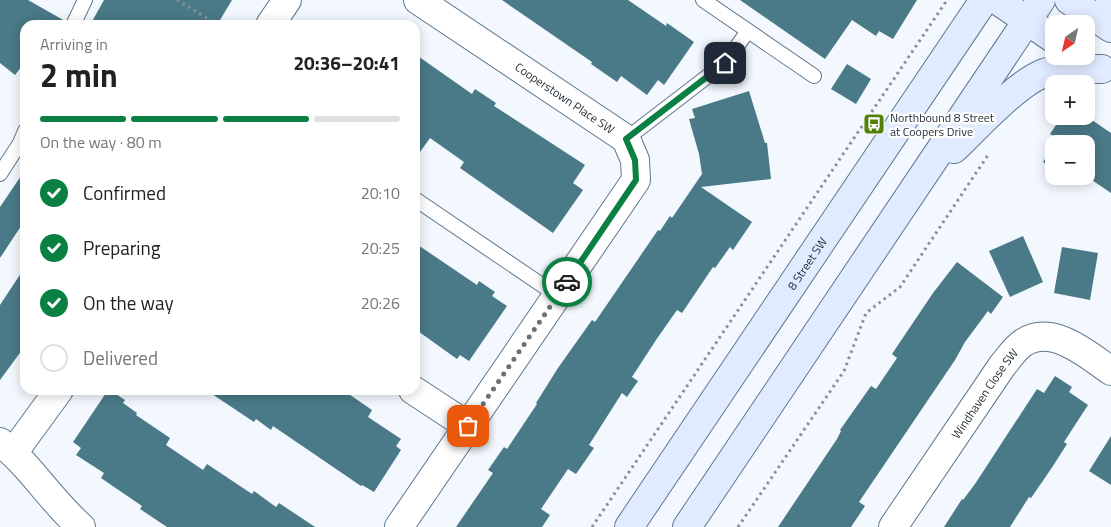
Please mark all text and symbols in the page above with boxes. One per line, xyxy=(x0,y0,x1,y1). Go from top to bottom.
north arrow xyxy=(1045,15,1095,65)
map controls xyxy=(1045,15,1095,185)
text: Arriving in xyxy=(40,32,108,56)
pin xyxy=(704,42,746,84)
text: 20:36–20:41 xyxy=(293,48,400,77)
icon: home xyxy=(711,49,739,77)
text: 2 min xyxy=(40,51,118,99)
street label: Cooperstown Place SW xyxy=(511,57,619,139)
button: + xyxy=(1045,75,1095,125)
place label: Northbound 8 Street at Coopers Drive xyxy=(890,108,995,141)
bus stop icon: Northbound 8 Street at Coopers Drive xyxy=(862,112,886,136)
text: On the way · 80 m xyxy=(40,130,162,154)
button: − xyxy=(1045,135,1095,185)
text: Confirmed xyxy=(83,178,166,207)
icon: check xyxy=(40,179,68,207)
text: 20:10 xyxy=(361,181,400,205)
text: Preparing xyxy=(83,233,160,262)
street label: 8 Street SW xyxy=(782,233,832,294)
icon: check xyxy=(40,234,68,262)
text: 20:25 xyxy=(361,236,400,260)
courier xyxy=(542,257,592,307)
icon: car xyxy=(553,268,581,296)
text: On the way xyxy=(83,288,174,317)
icon: check xyxy=(40,289,68,317)
text: 20:26 xyxy=(361,291,400,315)
text: Delivered xyxy=(83,343,158,372)
street label: Windhaven Close SW xyxy=(946,343,1023,442)
pin xyxy=(447,405,489,447)
icon: bag xyxy=(454,412,482,440)

